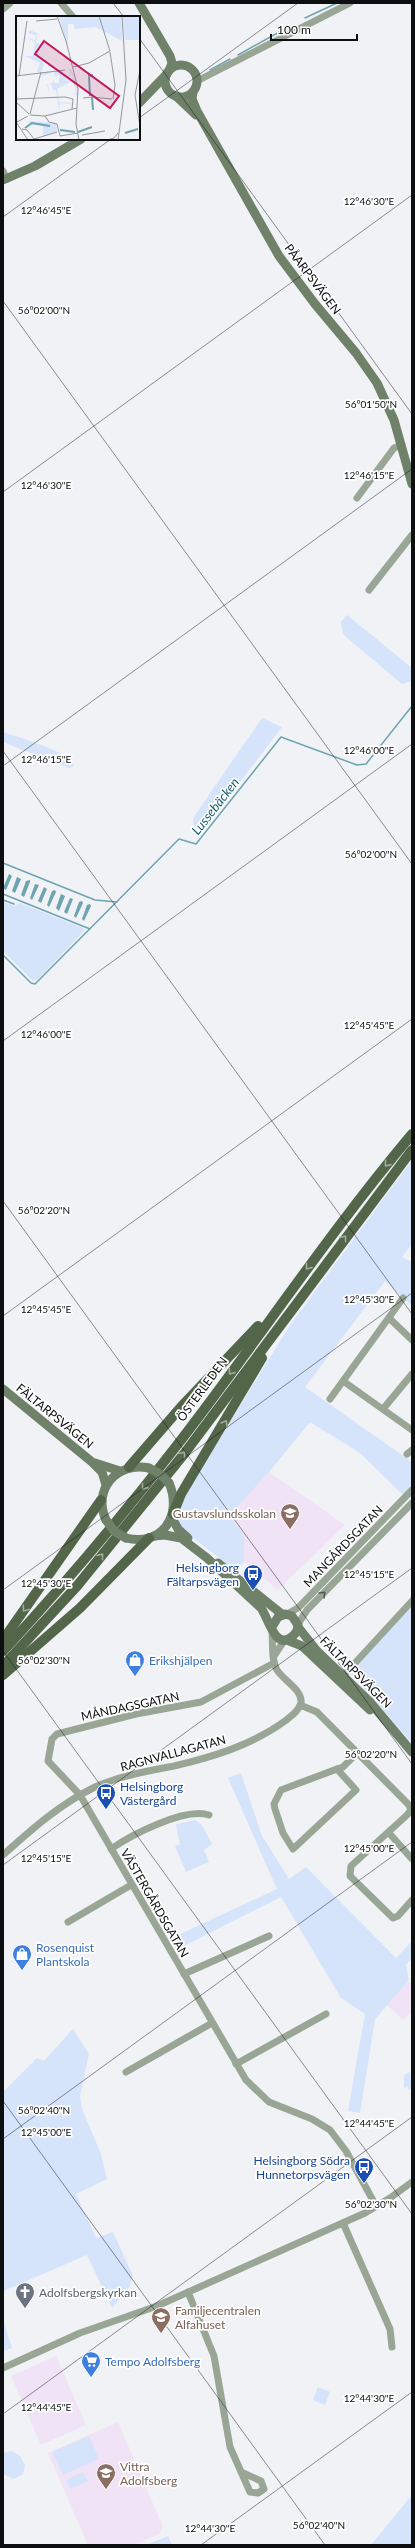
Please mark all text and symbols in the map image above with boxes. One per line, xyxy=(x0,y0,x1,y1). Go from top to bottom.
inset map xyxy=(16,16,140,140)
scale bar xyxy=(271,16,357,42)
text: 100 m xyxy=(277,22,311,37)
text: 12°46'30"E xyxy=(344,195,394,207)
text: 12°46'45"E xyxy=(21,204,71,216)
street label: PÅARPSVÄGEN xyxy=(282,241,344,317)
text: 56°02'00"N xyxy=(18,304,70,316)
text: 56°01'50"N xyxy=(345,398,397,410)
text: 12°46'15"E xyxy=(344,469,394,481)
text: 12°46'30"E xyxy=(21,479,71,491)
text: 12°46'00"E xyxy=(344,744,394,756)
text: 12°46'15"E xyxy=(21,753,71,765)
water label: Lussebäcken xyxy=(188,774,242,838)
text: 56°02'00"N xyxy=(345,848,397,860)
text: 12°45'45"E xyxy=(344,1019,394,1031)
text: 12°46'00"E xyxy=(21,1028,71,1040)
one-way arrow xyxy=(385,1160,392,1167)
text: 56°02'20"N xyxy=(18,1204,70,1216)
one-way arrow xyxy=(339,1235,347,1242)
one-way arrow xyxy=(305,1263,312,1270)
text: 12°45'30"E xyxy=(344,1293,394,1305)
text: 12°45'45"E xyxy=(21,1303,71,1315)
street label: ÖSTERLEDEN xyxy=(174,1354,230,1424)
one-way arrow xyxy=(228,1368,236,1375)
street label: FÄLTARPSVÄGEN xyxy=(13,1380,97,1452)
one-way arrow xyxy=(220,1420,227,1427)
one-way arrow xyxy=(178,1452,185,1459)
one-way arrow xyxy=(142,1482,149,1489)
school or university icon: Gustavslundsskolan xyxy=(279,1502,301,1530)
street label: MANGÅRDSGATAN xyxy=(300,1502,386,1590)
place label: Gustavslundsskolan xyxy=(173,1506,276,1521)
one-way arrow xyxy=(97,1553,104,1560)
place label: Helsingborg Fältarpsvägen xyxy=(167,1560,239,1589)
bus stop icon: Helsingborg Fältarpsvägen xyxy=(242,1563,264,1591)
text: 12°45'15"E xyxy=(344,1568,394,1580)
text: 12°45'30"E xyxy=(21,1577,71,1589)
one-way arrow xyxy=(318,1591,326,1599)
one-way arrow xyxy=(23,1605,30,1612)
street label: FÄLTARPSVÄGEN xyxy=(317,1633,395,1711)
shop icon: Erikshjälpen xyxy=(124,1649,146,1677)
place label: Erikshjälpen xyxy=(149,1653,212,1668)
text: 56°02'30"N xyxy=(18,1654,70,1666)
street label: MÅNDAGSGATAN xyxy=(80,1688,180,1724)
street label: RAGNVALLAGATAN xyxy=(119,1732,227,1774)
text: 56°02'20"N xyxy=(345,1748,397,1760)
place label: Helsingborg Västergård xyxy=(120,1779,183,1808)
bus stop icon: Helsingborg Västergård xyxy=(95,1782,117,1810)
text: 12°45'00"E xyxy=(344,1842,394,1854)
street label: VÄSTERGÅRDSGATAN xyxy=(118,1846,192,1960)
text: 12°45'15"E xyxy=(21,1852,71,1864)
place label: Rosenquist Plantskola xyxy=(36,1940,95,1969)
shop icon: Rosenquist Plantskola xyxy=(11,1943,33,1971)
text: 56°02'40"N xyxy=(18,2104,70,2116)
text: 12°44'45"E xyxy=(344,2117,394,2129)
text: 12°45'00"E xyxy=(21,2126,71,2138)
place label: Helsingborg Södra Hunnetorpsvägen xyxy=(254,2153,350,2182)
bus stop icon: Helsingborg Södra Hunnetorpsvägen xyxy=(353,2156,375,2184)
text: 56°02'30"N xyxy=(345,2198,397,2210)
church icon: Adolfsbergskyrkan xyxy=(14,2281,36,2309)
place label: Adolfsbergskyrkan xyxy=(39,2285,137,2300)
place label: Familjecentralen Alfahuset xyxy=(175,2303,261,2332)
school or university icon: Familjecentralen Alfahuset xyxy=(150,2306,172,2334)
supermarket icon: Tempo Adolfsberg xyxy=(80,2350,102,2378)
place label: Tempo Adolfsberg xyxy=(105,2354,200,2369)
text: 12°44'30"E xyxy=(344,2392,394,2404)
text: 12°44'45"E xyxy=(21,2401,71,2413)
place label: Vittra Adolfsberg xyxy=(120,2459,177,2488)
school or university icon: Vittra Adolfsberg xyxy=(95,2462,117,2490)
text: 56°02'40"N xyxy=(293,2519,345,2531)
text: 12°44'30"E xyxy=(185,2522,235,2534)

